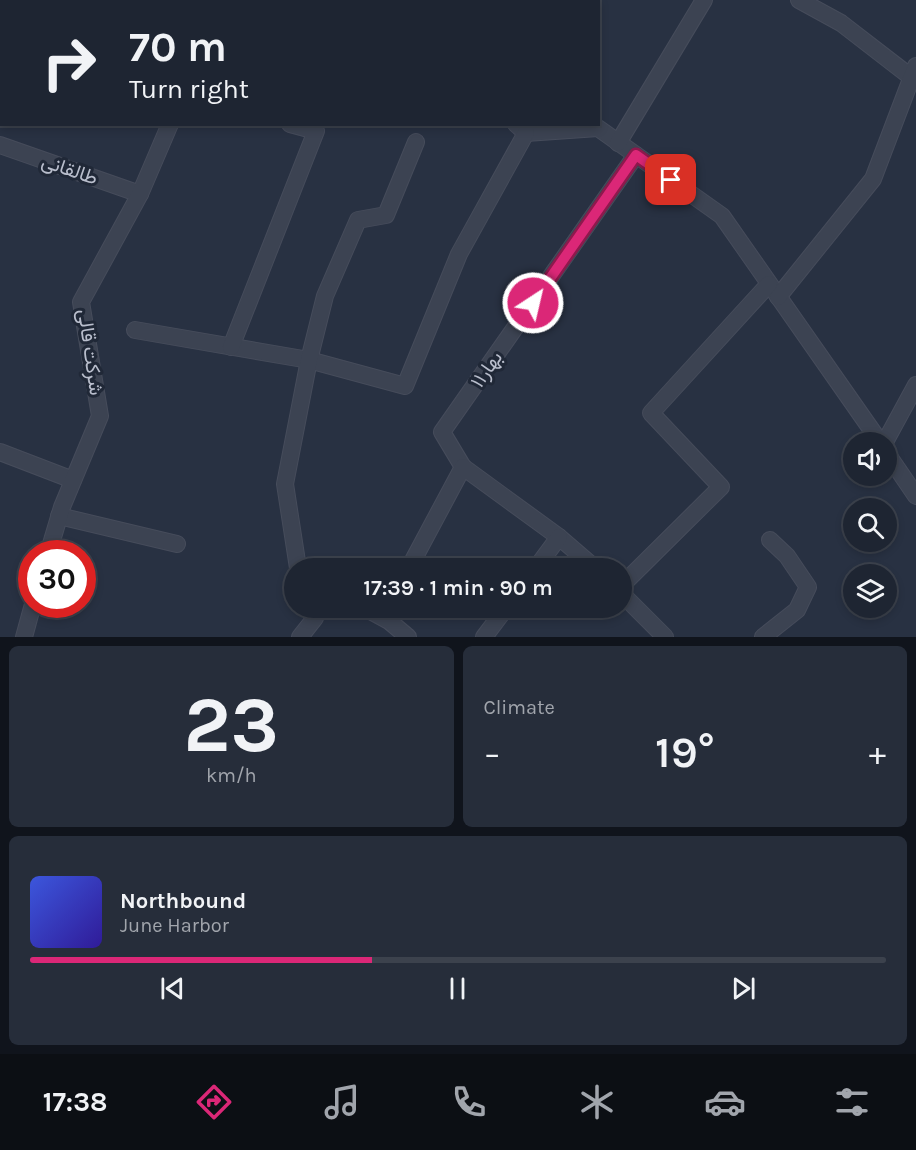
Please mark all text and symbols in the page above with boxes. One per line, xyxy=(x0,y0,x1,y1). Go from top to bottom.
text: 70 m xyxy=(129,22,227,72)
icon: right xyxy=(30,24,108,102)
text: Turn right xyxy=(129,73,249,105)
street label: طالقانی xyxy=(39,149,101,190)
pin xyxy=(645,154,696,205)
icon: arrive xyxy=(654,163,687,196)
position arrow xyxy=(501,271,565,335)
street label: شرکت قالی xyxy=(72,307,108,397)
street label: بهار۱۱ xyxy=(466,347,508,393)
map controls xyxy=(843,432,897,618)
button: sound xyxy=(843,432,897,486)
button: search xyxy=(843,498,897,552)
speed limit sign: 30 xyxy=(18,540,96,618)
button: layers xyxy=(843,564,897,618)
text: 17:39 · 1 min · 90 m xyxy=(363,575,553,601)
text: 23 xyxy=(183,679,279,771)
text: Climate xyxy=(484,696,555,719)
text: 19° xyxy=(655,726,715,778)
text: − xyxy=(484,734,501,772)
text: + xyxy=(869,734,886,772)
text: km/h xyxy=(206,764,257,787)
text: Northbound xyxy=(120,888,246,914)
text: June Harbor xyxy=(120,914,229,937)
icon: previous xyxy=(156,972,189,1005)
icon: pause xyxy=(441,972,474,1005)
icon: next xyxy=(727,972,760,1005)
icon: directions xyxy=(193,1081,235,1123)
icon: music xyxy=(321,1081,363,1123)
icon: phone xyxy=(448,1081,490,1123)
icon: climate xyxy=(576,1081,618,1123)
icon: car xyxy=(704,1081,746,1123)
icon: filters xyxy=(831,1081,873,1123)
text: 17:38 xyxy=(43,1086,107,1118)

